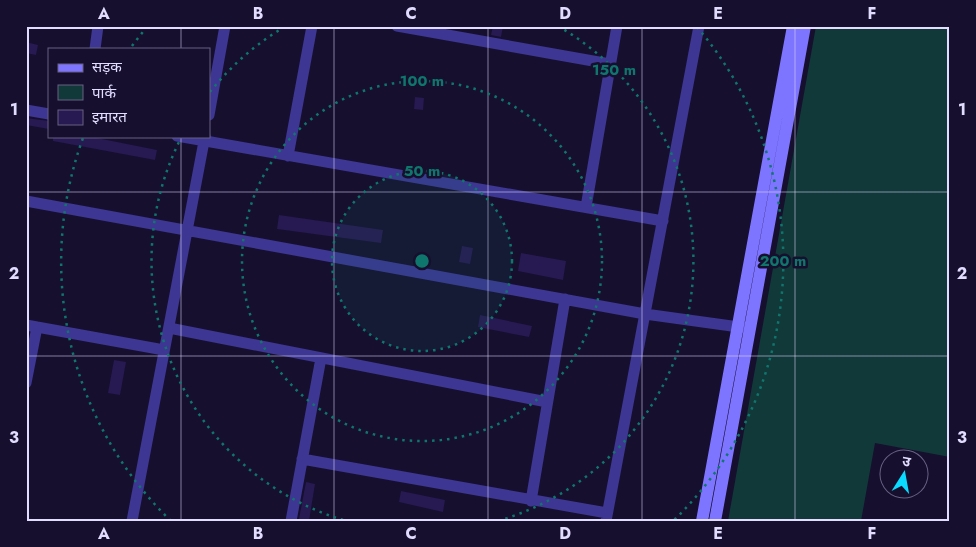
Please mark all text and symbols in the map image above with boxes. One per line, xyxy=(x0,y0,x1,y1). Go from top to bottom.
text: A xyxy=(97,2,110,25)
text: B xyxy=(253,2,263,25)
text: C xyxy=(405,2,417,25)
text: D xyxy=(559,2,571,25)
text: E xyxy=(713,2,723,25)
text: F xyxy=(868,2,876,25)
legend xyxy=(48,48,210,138)
text: सड़क xyxy=(92,56,122,78)
text: 150 m xyxy=(592,59,636,81)
text: 100 m xyxy=(400,70,444,92)
text: पार्क xyxy=(92,82,116,104)
text: 1 xyxy=(10,98,18,121)
text: 1 xyxy=(958,98,966,121)
text: इमारत xyxy=(92,106,127,128)
text: 50 m xyxy=(404,160,440,182)
text: 200 m xyxy=(760,250,806,272)
centre of rings xyxy=(413,252,431,270)
text: 2 xyxy=(9,262,19,285)
text: 2 xyxy=(957,262,967,285)
text: 3 xyxy=(9,426,19,449)
text: 3 xyxy=(957,426,967,449)
north arrow xyxy=(878,450,928,500)
text: उ xyxy=(901,451,913,472)
text: A xyxy=(97,522,110,545)
text: B xyxy=(253,522,263,545)
text: C xyxy=(405,522,417,545)
text: D xyxy=(559,522,571,545)
text: E xyxy=(713,522,723,545)
text: F xyxy=(868,522,876,545)

